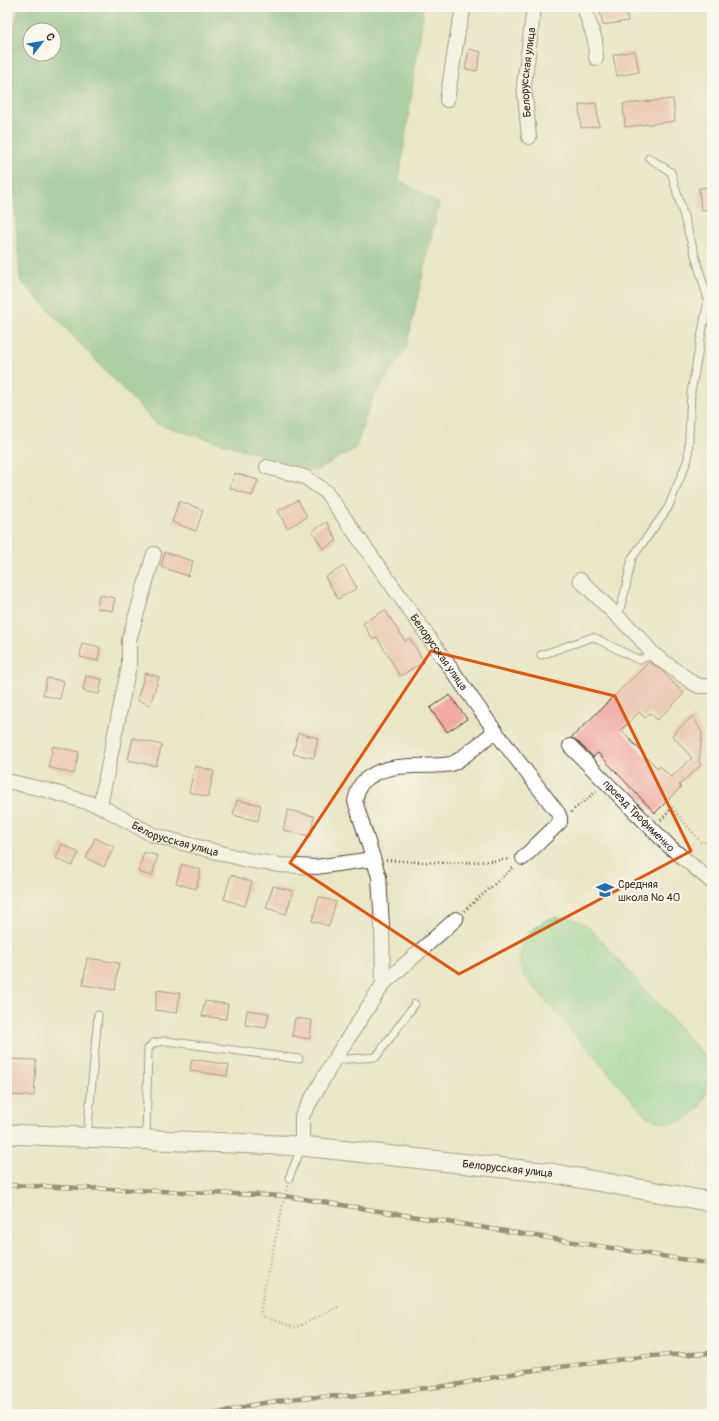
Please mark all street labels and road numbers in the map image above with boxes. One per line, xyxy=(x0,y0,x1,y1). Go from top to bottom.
street label: Белорусская улица xyxy=(517,27,538,118)
street label: Белорусская улица xyxy=(408,611,471,693)
street label: проезд Трофименко xyxy=(600,777,677,854)
street label: Белорусская улица xyxy=(130,818,220,859)
street label: Белорусская улица xyxy=(462,1157,553,1180)

